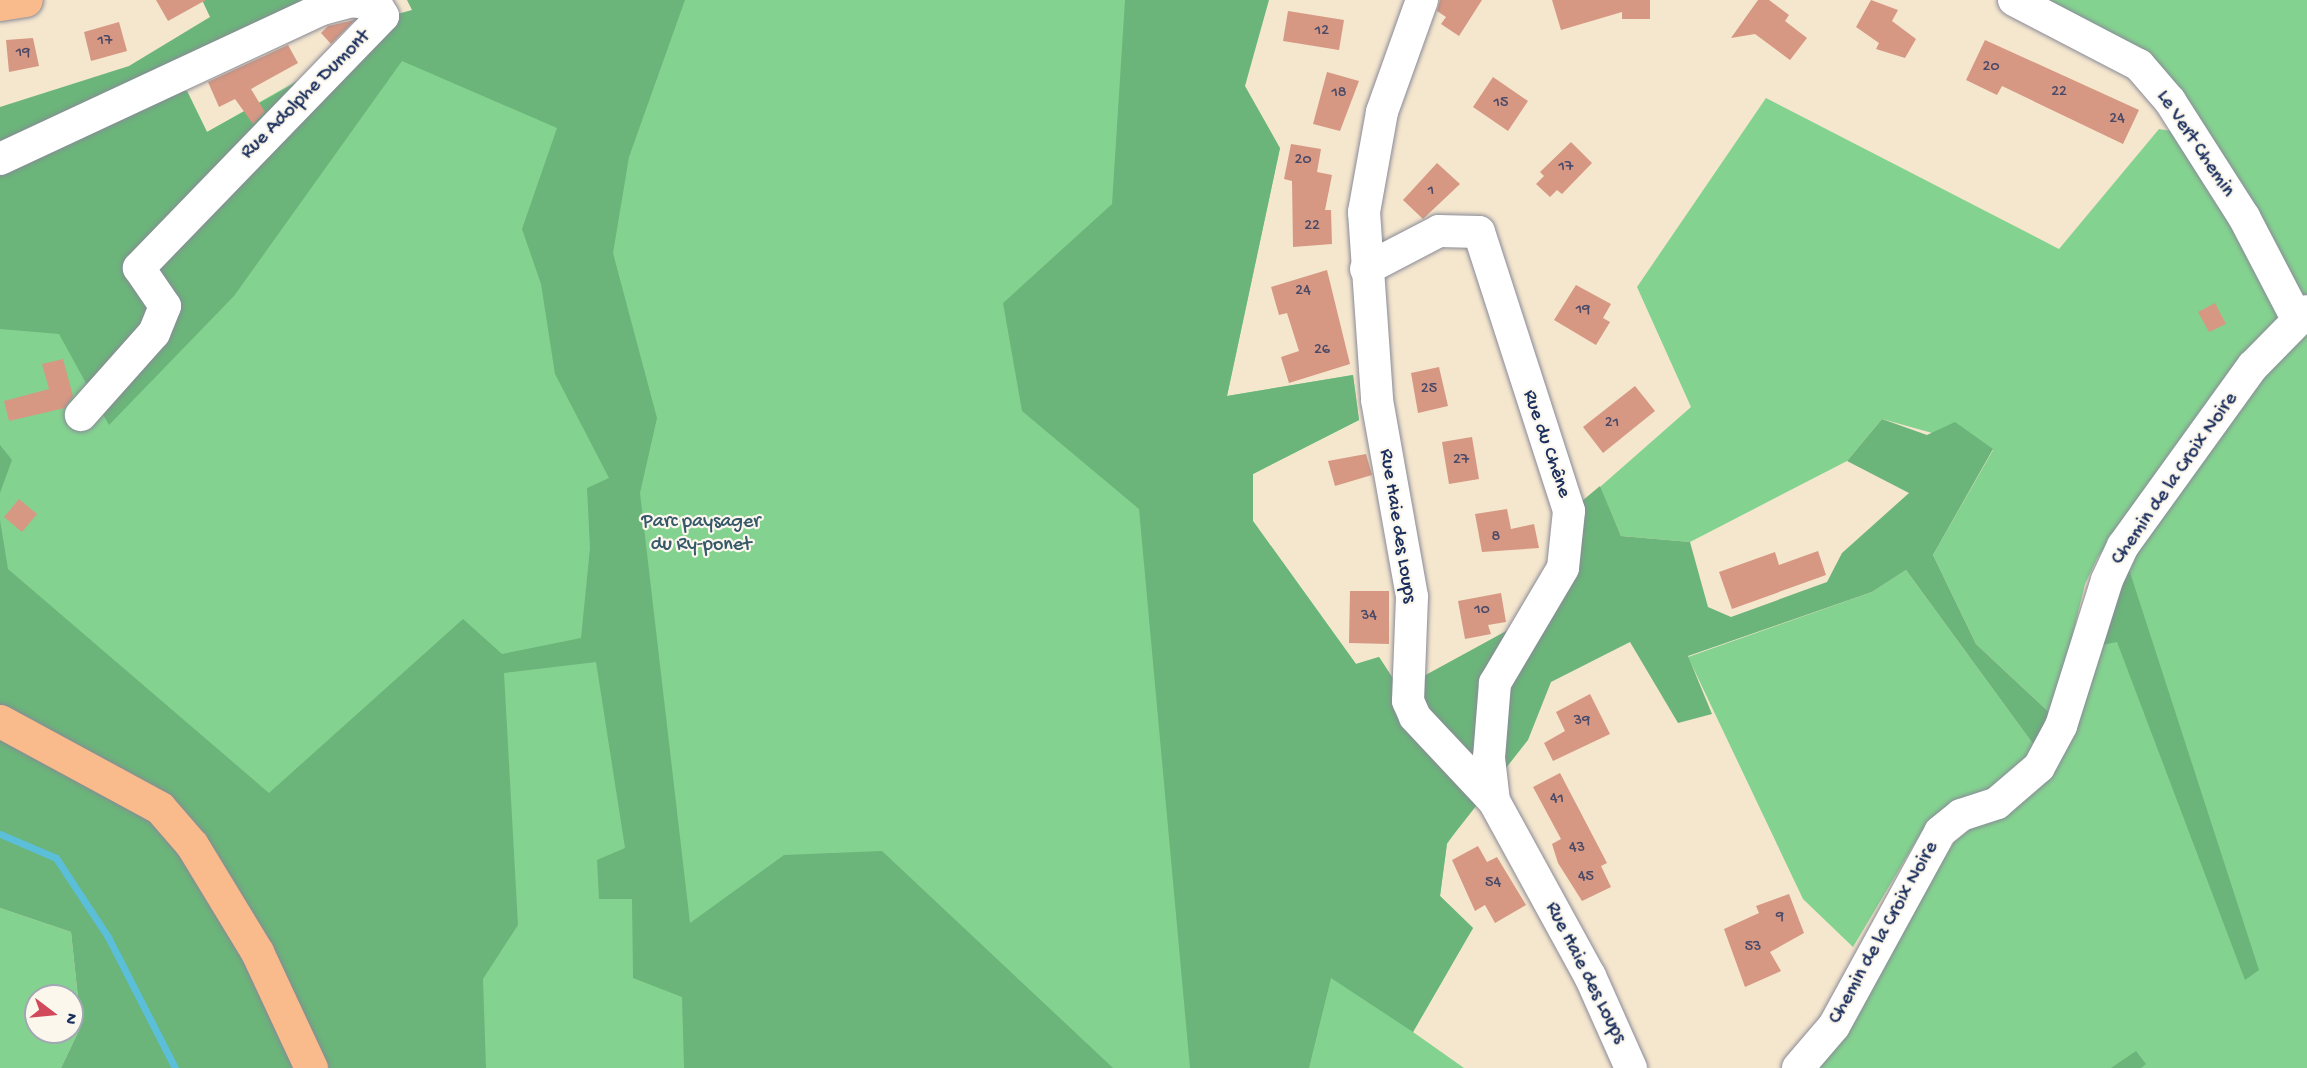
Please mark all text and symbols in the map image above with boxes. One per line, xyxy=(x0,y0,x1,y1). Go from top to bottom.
house number: 12 xyxy=(1315,22,1329,42)
street label: Rue Adolphe Dumont xyxy=(236,25,376,165)
house number: 17 xyxy=(98,32,112,52)
house number: 19 xyxy=(16,44,30,64)
house number: 20 xyxy=(1983,58,1999,78)
house number: 22 xyxy=(2051,83,2067,103)
house number: 18 xyxy=(1331,84,1347,104)
street label: Le Vert Chemin xyxy=(2150,86,2240,202)
house number: 15 xyxy=(1494,94,1508,114)
house number: 24 xyxy=(2109,110,2125,130)
house number: 20 xyxy=(1295,151,1311,171)
house number: 17 xyxy=(1559,158,1573,178)
house number: 1 xyxy=(1428,182,1434,202)
house number: 22 xyxy=(1304,217,1320,237)
house number: 24 xyxy=(1295,282,1311,302)
house number: 19 xyxy=(1576,301,1590,321)
house number: 26 xyxy=(1314,341,1330,361)
house number: 25 xyxy=(1421,380,1437,400)
street label: Rue du Chêne xyxy=(1516,387,1576,501)
street label: Chemin de la Croix Noire xyxy=(2106,388,2244,570)
house number: 21 xyxy=(1605,414,1619,434)
street label: Rue Haie des Loups xyxy=(1373,447,1421,605)
house number: 27 xyxy=(1453,451,1469,471)
park label: Parc paysager du Ry-ponet xyxy=(642,510,760,557)
house number: 8 xyxy=(1492,528,1500,548)
house number: 10 xyxy=(1474,601,1490,621)
house number: 34 xyxy=(1361,607,1377,627)
house number: 39 xyxy=(1574,712,1590,732)
house number: 41 xyxy=(1550,790,1564,810)
street label: Chemin de la Croix Noire xyxy=(1824,838,1944,1028)
house number: 43 xyxy=(1569,839,1585,859)
house number: 45 xyxy=(1578,868,1594,888)
house number: 54 xyxy=(1485,874,1501,894)
street label: Rue Haie des Loups xyxy=(1539,898,1631,1048)
house number: 9 xyxy=(1776,908,1784,928)
house number: 53 xyxy=(1745,938,1761,958)
north arrow xyxy=(24,984,84,1044)
text: N xyxy=(59,1011,80,1026)

